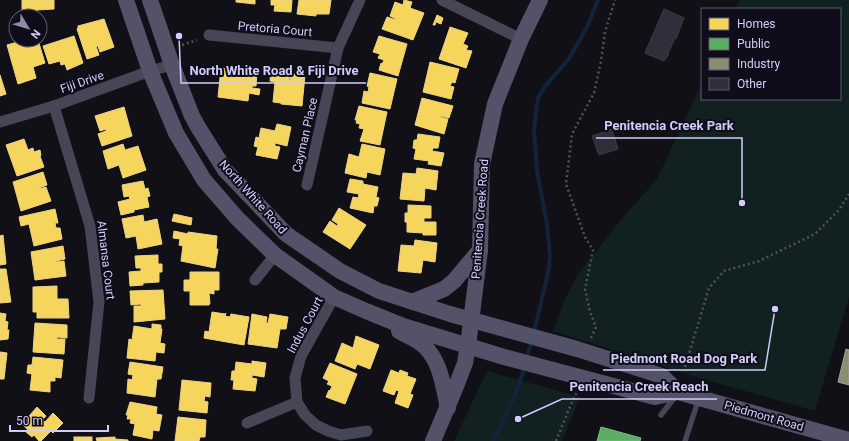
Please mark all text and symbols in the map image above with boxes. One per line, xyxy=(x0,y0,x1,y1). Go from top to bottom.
north arrow xyxy=(8,8,48,48)
legend xyxy=(701,8,841,100)
text: Homes xyxy=(737,17,775,31)
street label: Pretoria Court xyxy=(237,19,313,39)
text: N xyxy=(28,27,43,41)
text: Public xyxy=(737,37,770,51)
text: Industry xyxy=(737,57,781,71)
callout: North White Road & Fiji Drive xyxy=(181,58,366,83)
text: North White Road & Fiji Drive xyxy=(190,63,359,78)
street label: Fiji Drive xyxy=(58,68,106,96)
text: Other xyxy=(737,77,766,91)
street label: Cayman Place xyxy=(290,96,320,174)
callout: Penitencia Creek Park xyxy=(596,113,742,138)
text: Penitencia Creek Park xyxy=(604,118,735,133)
street label: North White Road xyxy=(216,157,290,237)
street label: Penitencia Creek Road xyxy=(469,159,491,279)
street label: Almansa Court xyxy=(94,220,118,300)
street label: Indus Court xyxy=(284,294,326,356)
callout: Piedmont Road Dog Park xyxy=(603,345,765,370)
text: Piedmont Road Dog Park xyxy=(611,351,758,366)
callout: Penitencia Creek Reach xyxy=(562,374,717,399)
text: Penitencia Creek Reach xyxy=(570,379,708,394)
street label: Piedmont Road xyxy=(723,398,805,434)
scale bar xyxy=(10,407,108,433)
text: 50 m xyxy=(16,414,43,428)

